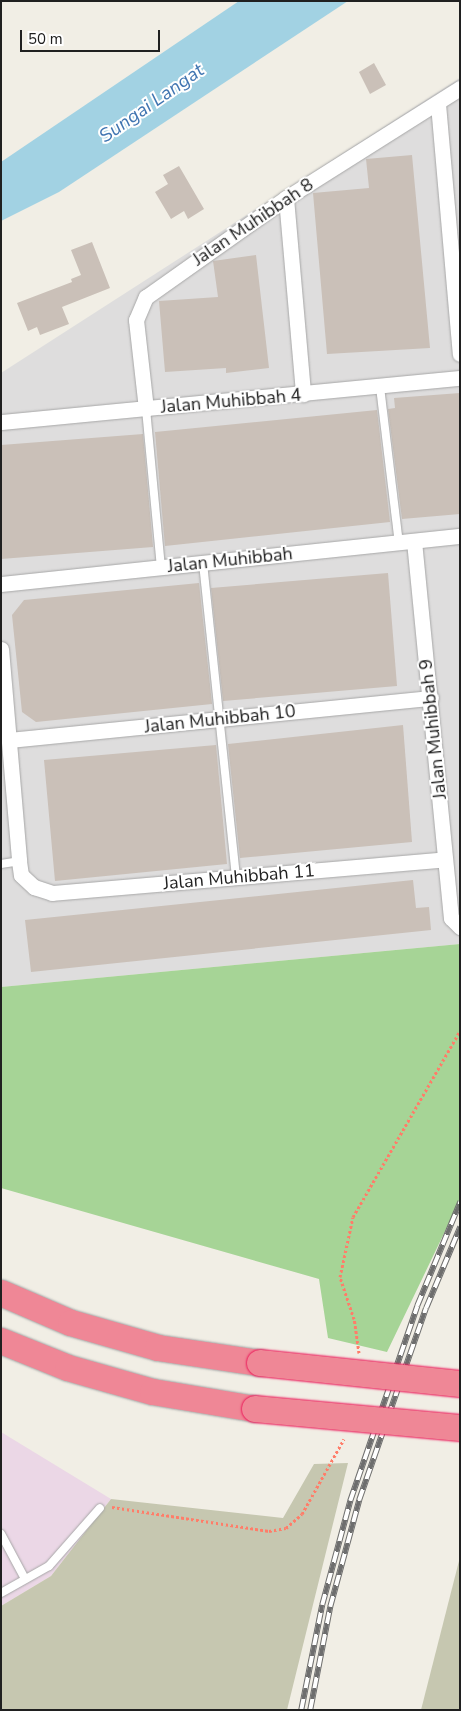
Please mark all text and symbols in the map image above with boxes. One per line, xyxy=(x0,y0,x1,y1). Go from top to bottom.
scale bar xyxy=(22,20,162,52)
text: 50 m xyxy=(28,29,63,49)
water label: Sungai Langat xyxy=(95,59,209,149)
street label: Jalan Muhibbah 8 xyxy=(188,174,318,270)
street label: Jalan Muhibbah 4 xyxy=(160,384,302,418)
street label: Jalan Muhibbah xyxy=(166,543,294,577)
street label: Jalan Muhibbah 9 xyxy=(415,658,451,800)
street label: Jalan Muhibbah 10 xyxy=(143,700,297,738)
street label: Jalan Muhibbah 11 xyxy=(162,860,316,894)

